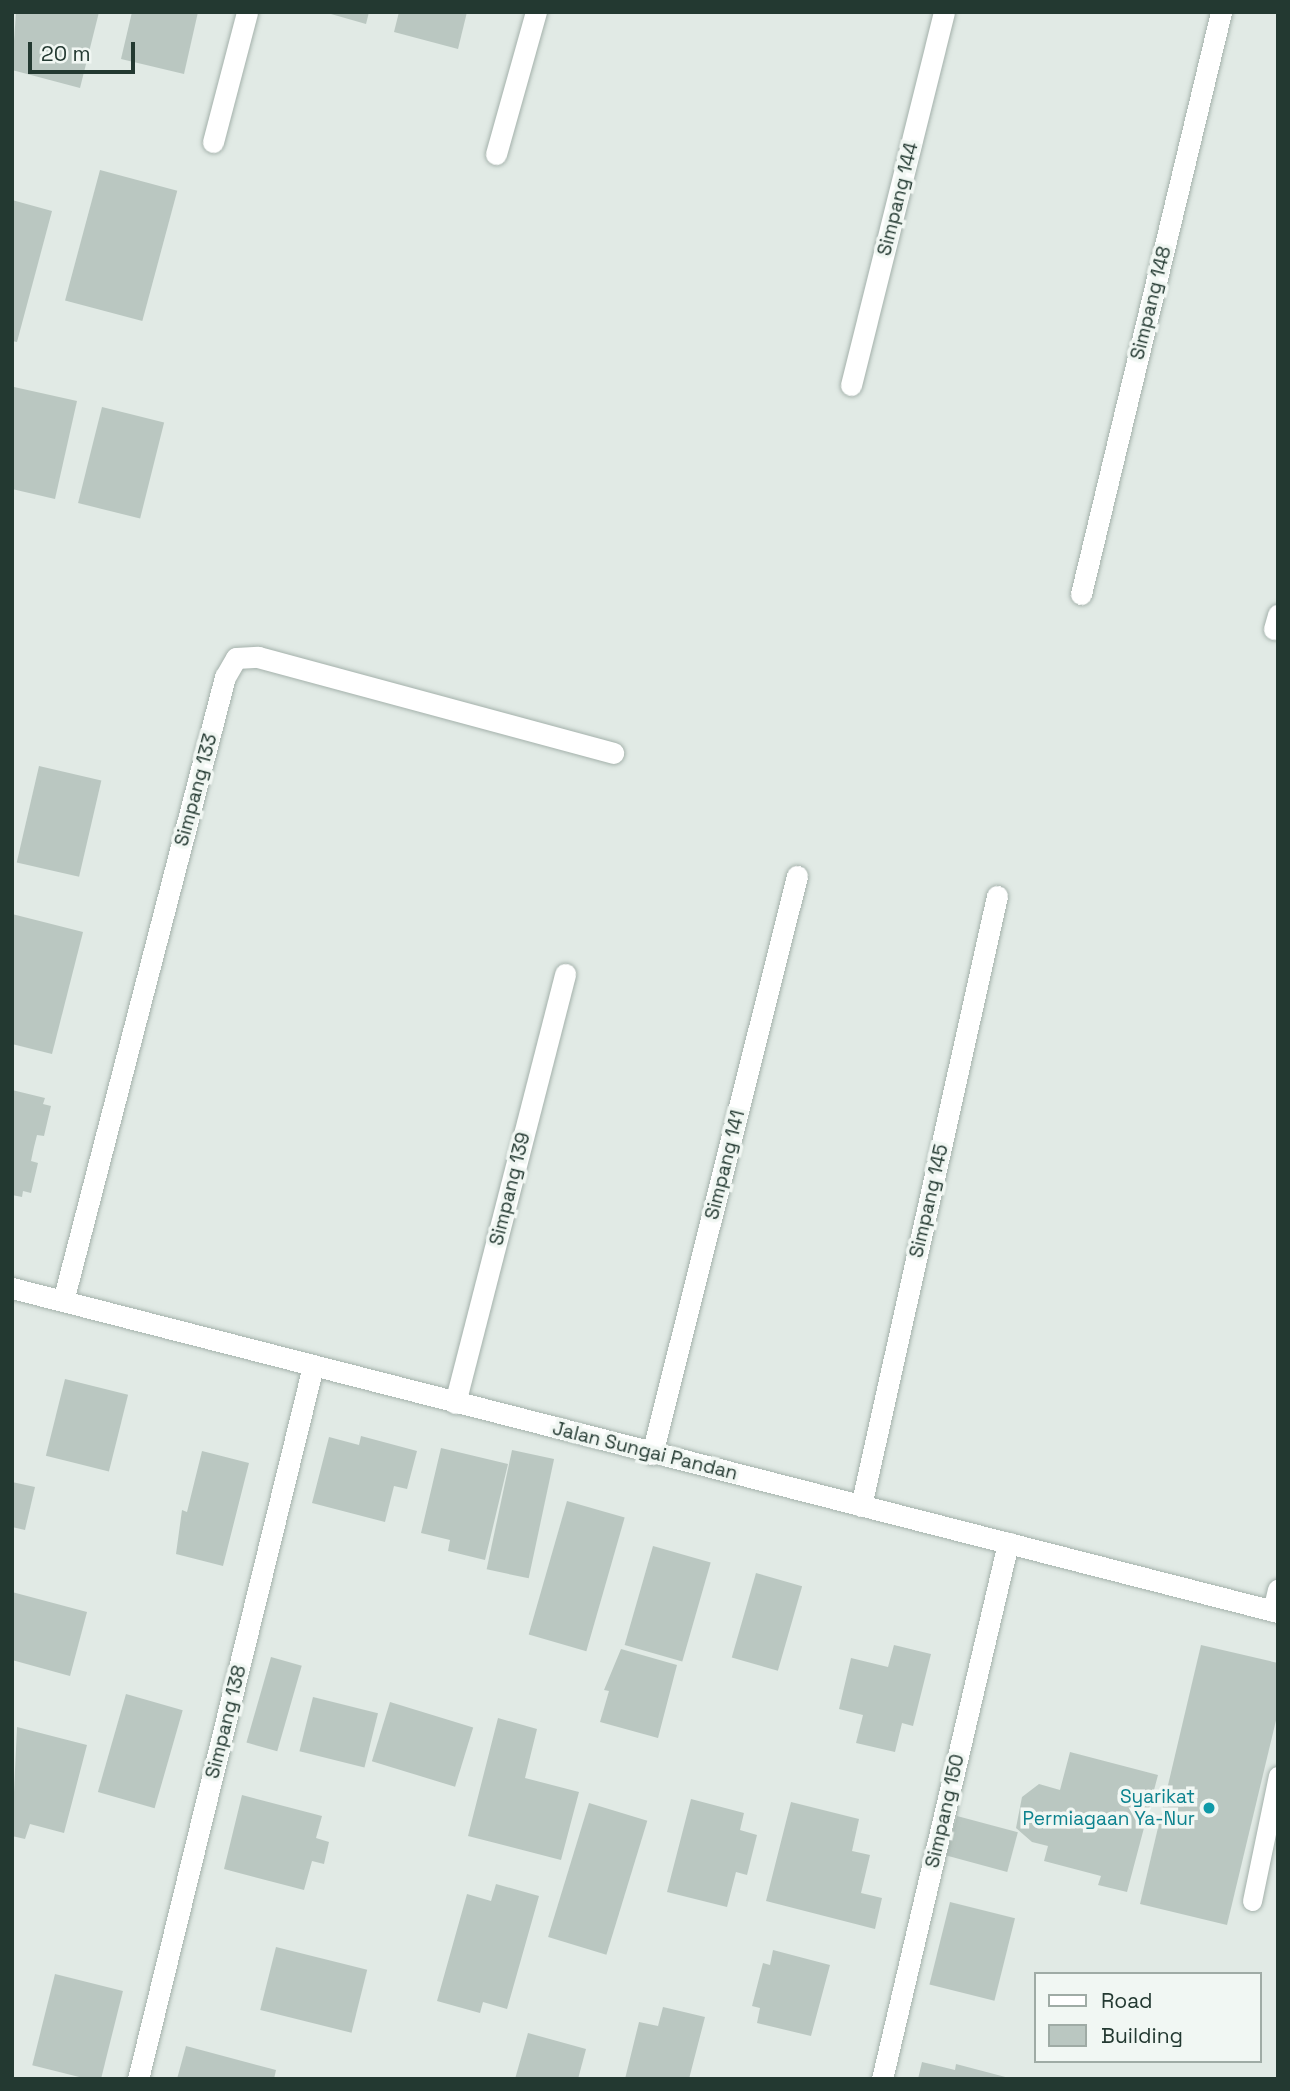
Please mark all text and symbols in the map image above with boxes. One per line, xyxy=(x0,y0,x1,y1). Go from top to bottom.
scale bar xyxy=(32,28,138,72)
text: 20 m xyxy=(41,40,91,67)
street label: Simpang 144 xyxy=(873,140,923,258)
street label: Simpang 148 xyxy=(1126,244,1176,362)
street label: Simpang 133 xyxy=(170,731,222,849)
street label: Simpang 141 xyxy=(700,1108,750,1222)
street label: Simpang 139 xyxy=(485,1130,535,1248)
street label: Simpang 145 xyxy=(905,1142,953,1260)
street label: Jalan Sungai Pandan xyxy=(550,1417,740,1485)
street label: Simpang 138 xyxy=(201,1663,251,1781)
street label: Simpang 150 xyxy=(921,1752,969,1870)
place label: Syarikat Permiagaan Ya-Nur xyxy=(1022,1786,1195,1830)
marker: Syarikat Permiagaan Ya-Nur xyxy=(1201,1800,1217,1816)
legend xyxy=(1034,1972,1262,2063)
text: Road xyxy=(1101,1987,1153,2014)
text: Building xyxy=(1101,2022,1183,2049)

